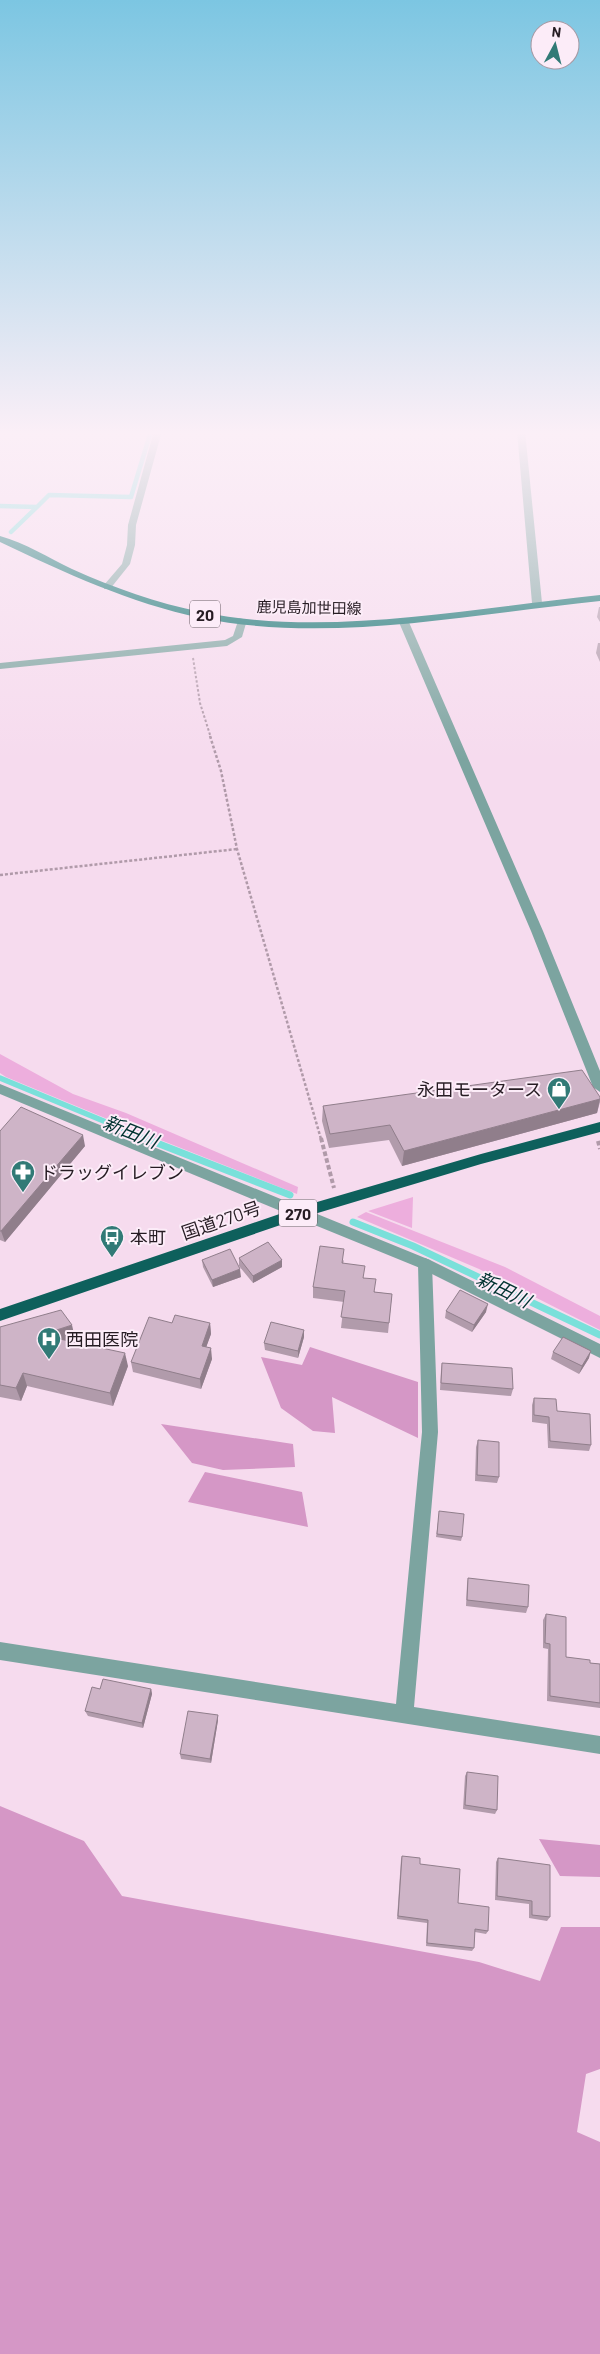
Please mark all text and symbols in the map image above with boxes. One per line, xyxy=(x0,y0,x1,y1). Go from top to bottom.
north arrow xyxy=(530,20,580,70)
text: N xyxy=(551,23,562,41)
street label: 鹿児島加世田線 xyxy=(256,597,362,617)
road number: 20 xyxy=(190,600,220,628)
shop icon: 永田モータース xyxy=(546,1076,572,1110)
place label: 永田モータース xyxy=(417,1078,542,1100)
water label: 新田川 xyxy=(100,1110,164,1153)
pharmacy icon: ドラッグイレブン xyxy=(10,1159,36,1193)
place label: ドラッグイレブン xyxy=(40,1161,184,1183)
street label: 国道270号 xyxy=(178,1196,264,1244)
road number: 270 xyxy=(279,1200,317,1226)
bus stop icon: 本町 xyxy=(99,1224,125,1258)
place label: 本町 xyxy=(130,1226,166,1248)
water label: 新田川 xyxy=(473,1266,536,1313)
hospital icon: 西田医院 xyxy=(36,1326,62,1360)
place label: 西田医院 xyxy=(66,1328,138,1350)

